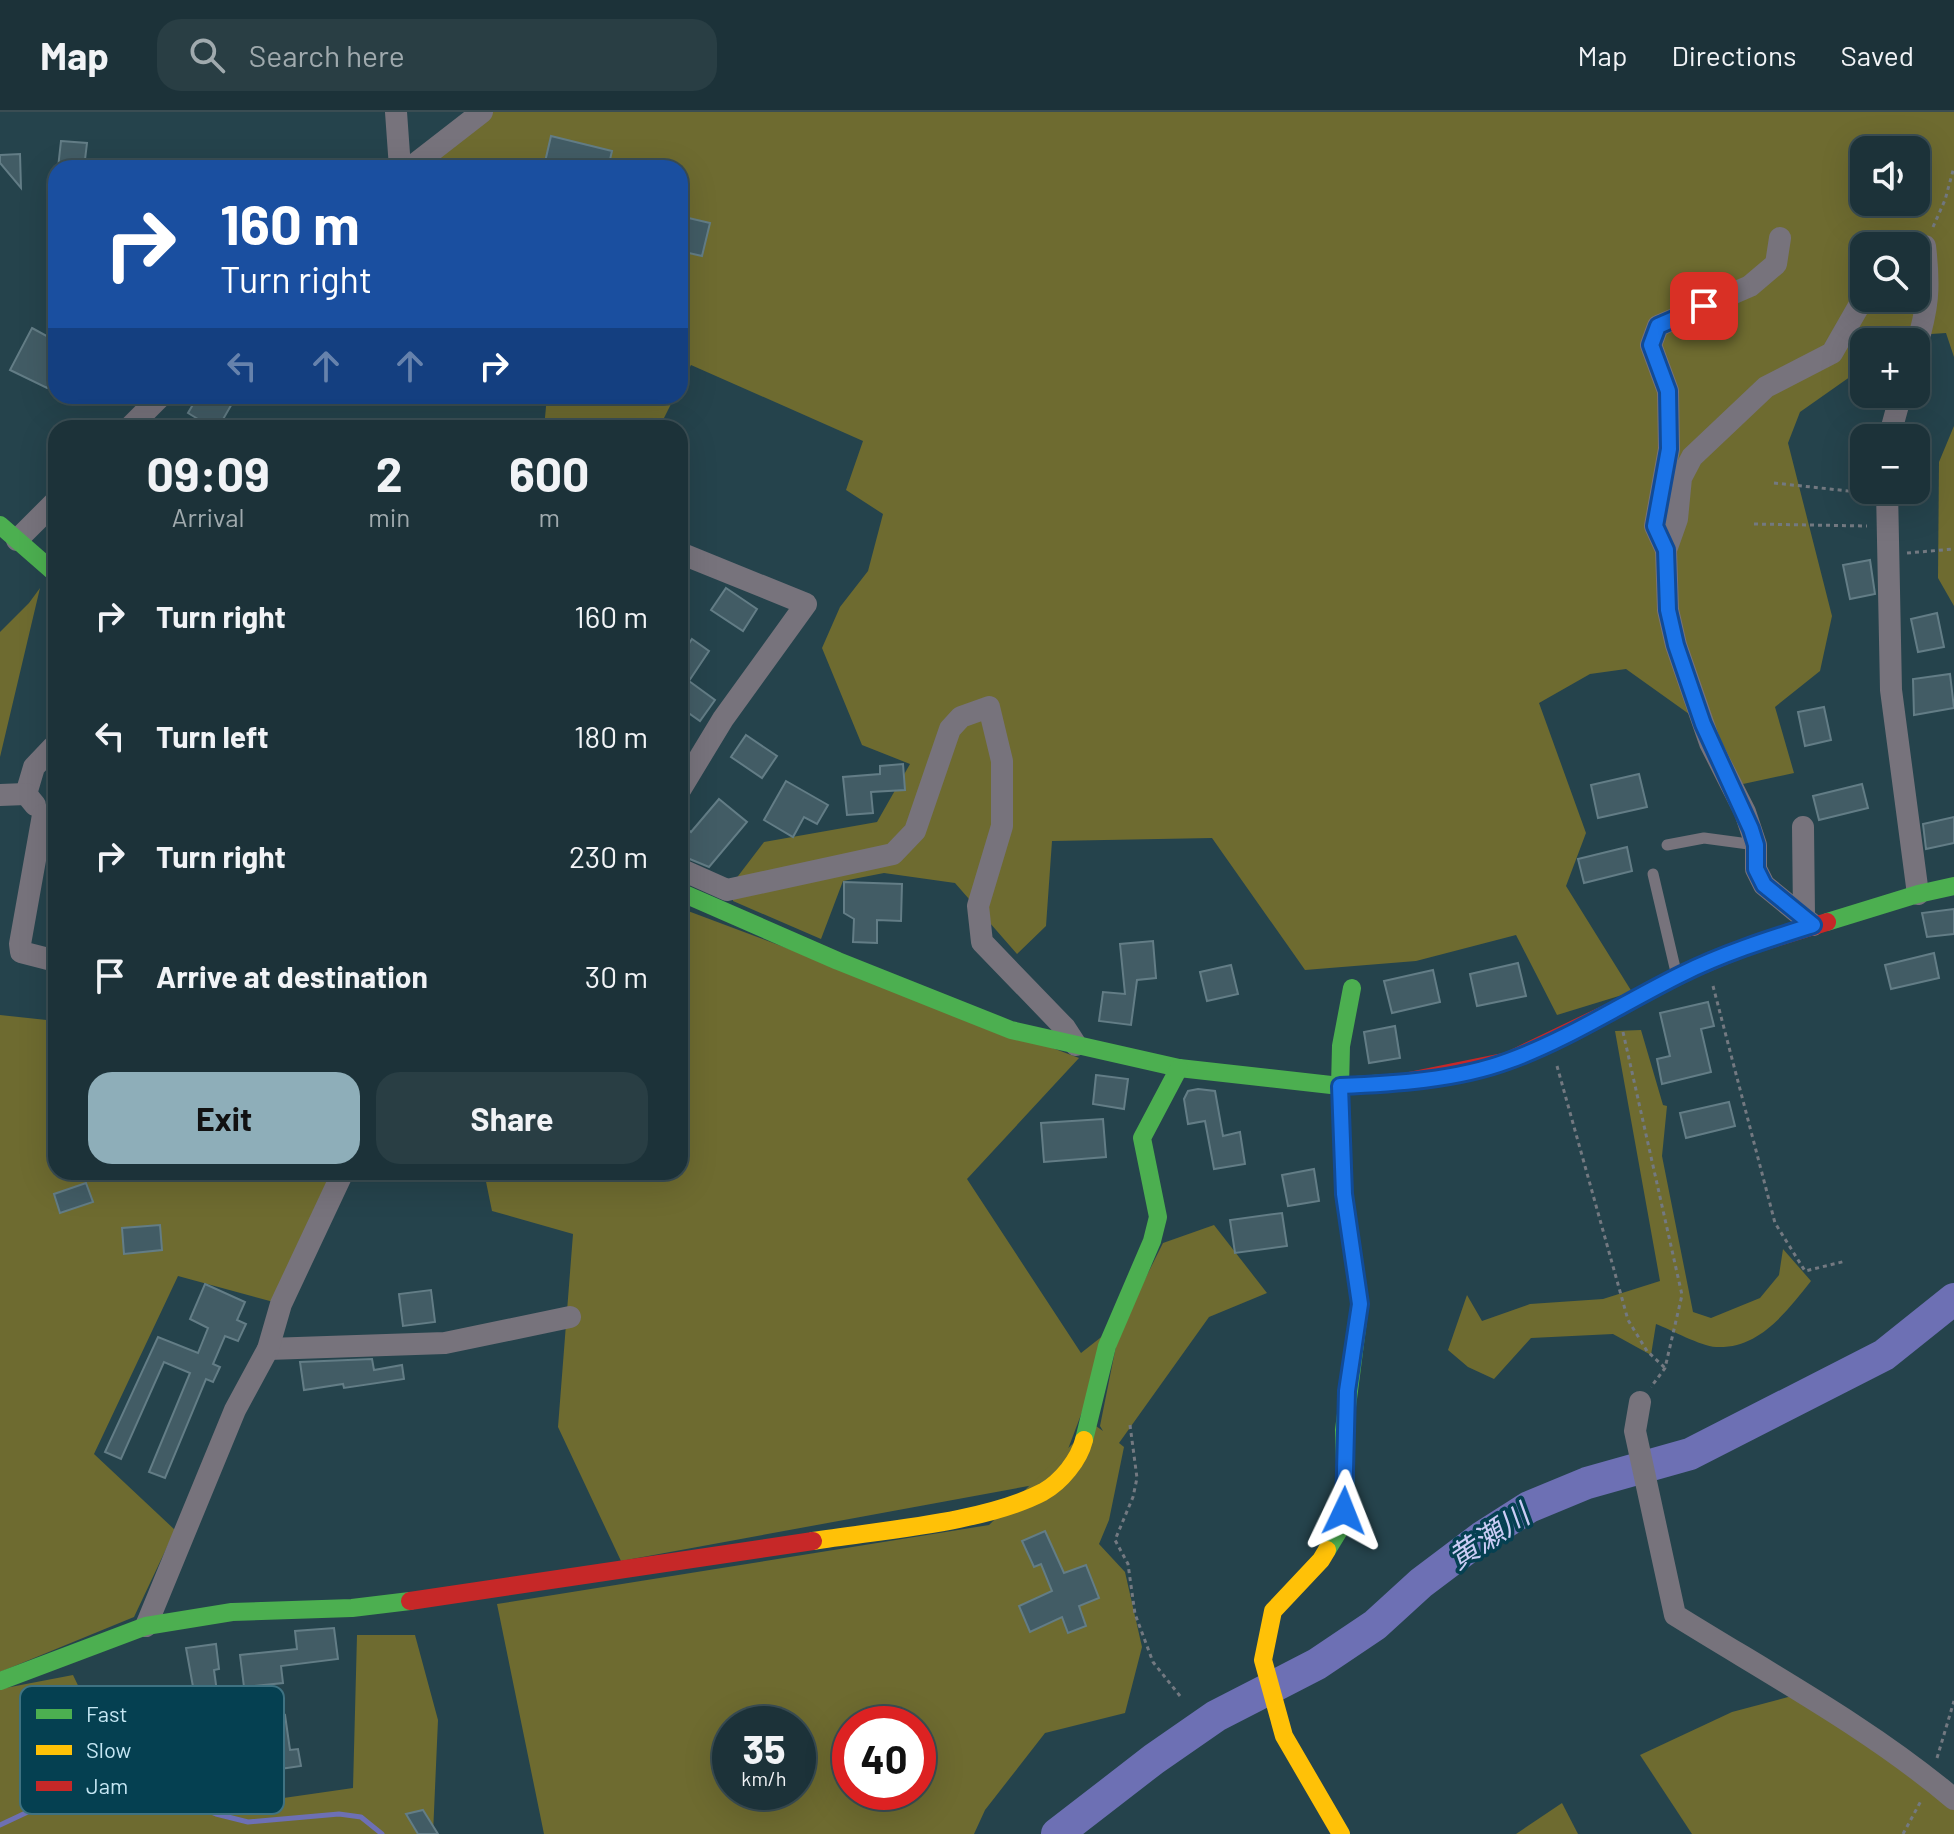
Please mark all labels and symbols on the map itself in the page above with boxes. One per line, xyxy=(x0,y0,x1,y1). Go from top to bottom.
pin xyxy=(1670,272,1738,340)
position arrow xyxy=(1302,1469,1386,1553)
water label: 黄瀬川 xyxy=(1441,1494,1538,1575)
legend xyxy=(20,1686,284,1814)
text: Fast xyxy=(86,1700,128,1726)
speed limit sign: 40 xyxy=(832,1706,936,1810)
text: Slow xyxy=(86,1736,131,1762)
text: Jam xyxy=(86,1772,128,1798)

